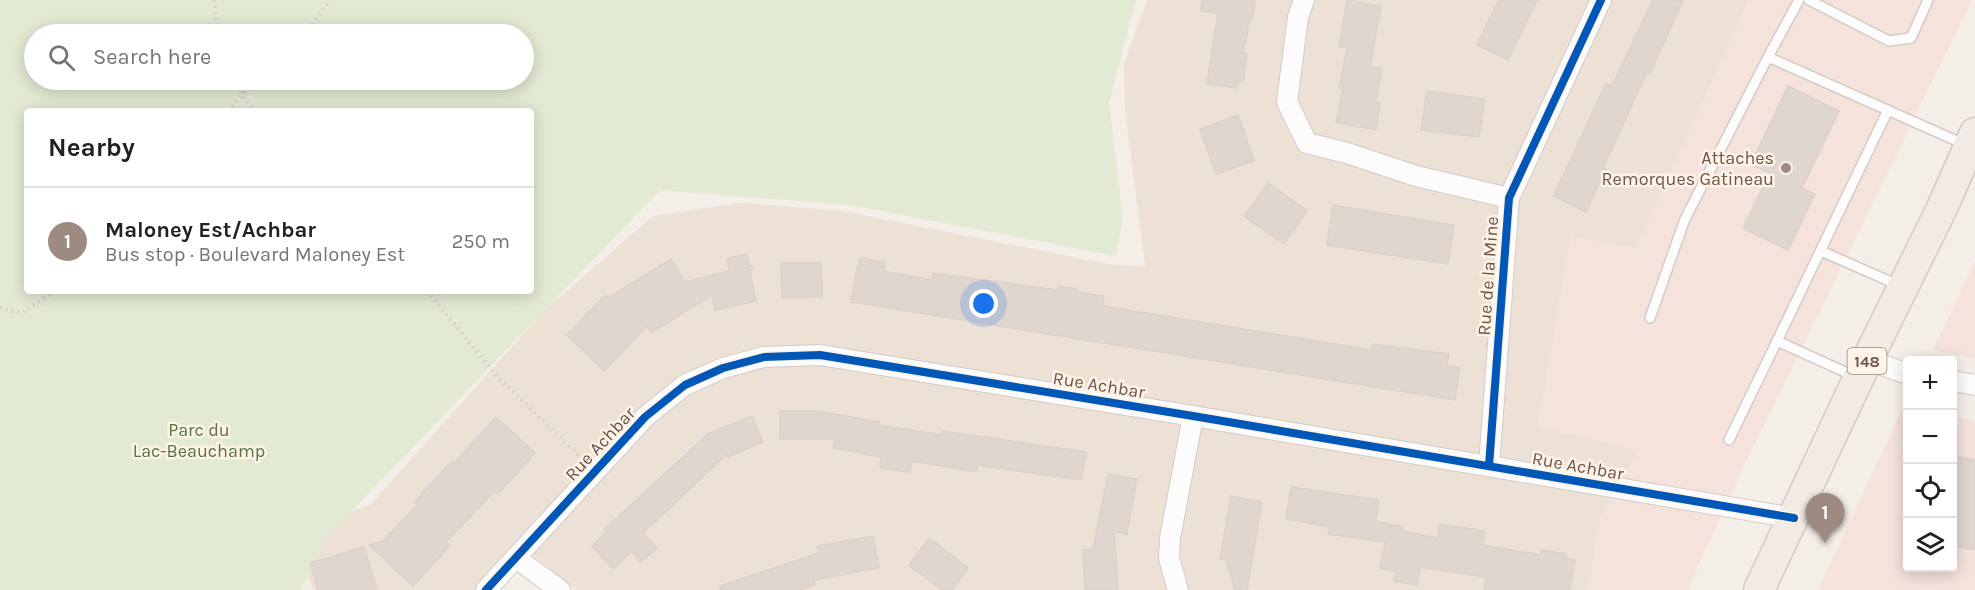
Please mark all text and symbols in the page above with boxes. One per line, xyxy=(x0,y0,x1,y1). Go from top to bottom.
search box xyxy=(24,24,534,90)
icon: search xyxy=(45,41,78,74)
text: Search here xyxy=(93,44,211,70)
text: Nearby xyxy=(48,132,135,163)
place label: Attaches Remorques Gatineau xyxy=(1602,147,1774,190)
marker: Attaches Remorques Gatineau xyxy=(1779,161,1793,175)
street label: Rue de la Mine xyxy=(1473,216,1503,336)
text: Maloney Est/Achbar xyxy=(105,217,316,243)
text: 1 xyxy=(64,230,71,253)
text: 250 m xyxy=(452,230,510,253)
text: Bus stop · Boulevard Maloney Est xyxy=(105,243,405,266)
your location xyxy=(969,289,998,318)
road number: 148 xyxy=(1848,348,1886,374)
map controls xyxy=(1903,356,1957,572)
button: + xyxy=(1903,356,1957,410)
street label: Rue Achbar xyxy=(1051,367,1147,403)
street label: Rue Achbar xyxy=(560,402,640,486)
button: − xyxy=(1903,410,1957,464)
park label: Parc du Lac-Beauchamp xyxy=(133,419,265,462)
street label: Rue Achbar xyxy=(1530,447,1626,485)
button: locate xyxy=(1903,464,1957,518)
pin: 1 xyxy=(1806,494,1844,543)
button: layers xyxy=(1903,518,1957,572)

